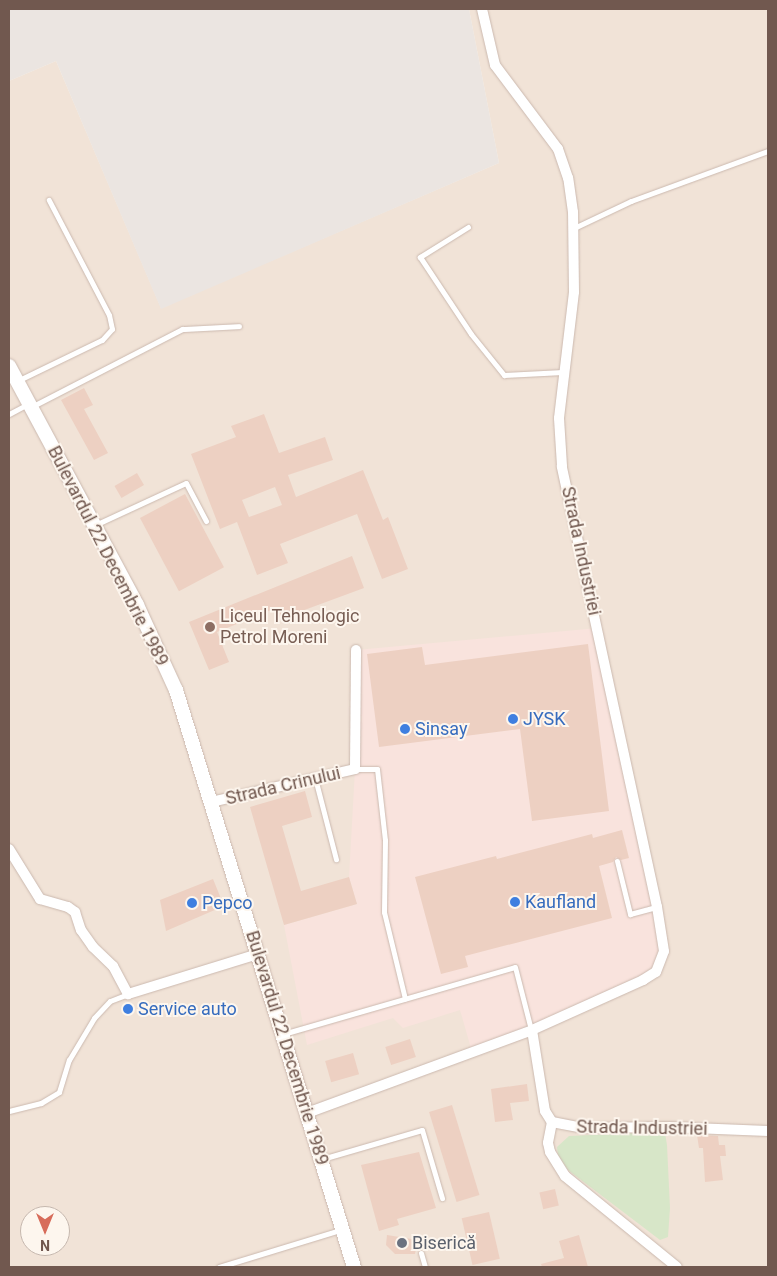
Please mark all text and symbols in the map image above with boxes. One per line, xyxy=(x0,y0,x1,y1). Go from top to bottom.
street label: Bulevardul 22 Decembrie 1989 xyxy=(43,442,173,670)
street label: Strada Industriei xyxy=(557,485,605,617)
place label: Liceul Tehnologic Petrol Moreni xyxy=(220,606,360,649)
marker: Liceul Tehnologic Petrol Moreni xyxy=(204,621,216,633)
place label: JYSK xyxy=(523,708,566,730)
marker: JYSK xyxy=(507,713,519,725)
place label: Sinsay xyxy=(415,718,467,740)
marker: Sinsay xyxy=(399,723,411,735)
street label: Strada Crinului xyxy=(223,762,343,810)
place label: Kaufland xyxy=(525,891,596,913)
place label: Pepco xyxy=(202,892,253,914)
marker: Kaufland xyxy=(509,896,521,908)
marker: Pepco xyxy=(186,897,198,909)
street label: Bulevardul 22 Decembrie 1989 xyxy=(241,928,333,1168)
place label: Service auto xyxy=(138,998,237,1020)
marker: Service auto xyxy=(122,1003,134,1015)
street label: Strada Industriei xyxy=(576,1116,708,1140)
north arrow xyxy=(20,1206,70,1256)
place label: Biserică xyxy=(412,1232,476,1254)
text: N xyxy=(40,1237,50,1253)
marker: Biserică xyxy=(396,1237,408,1249)

